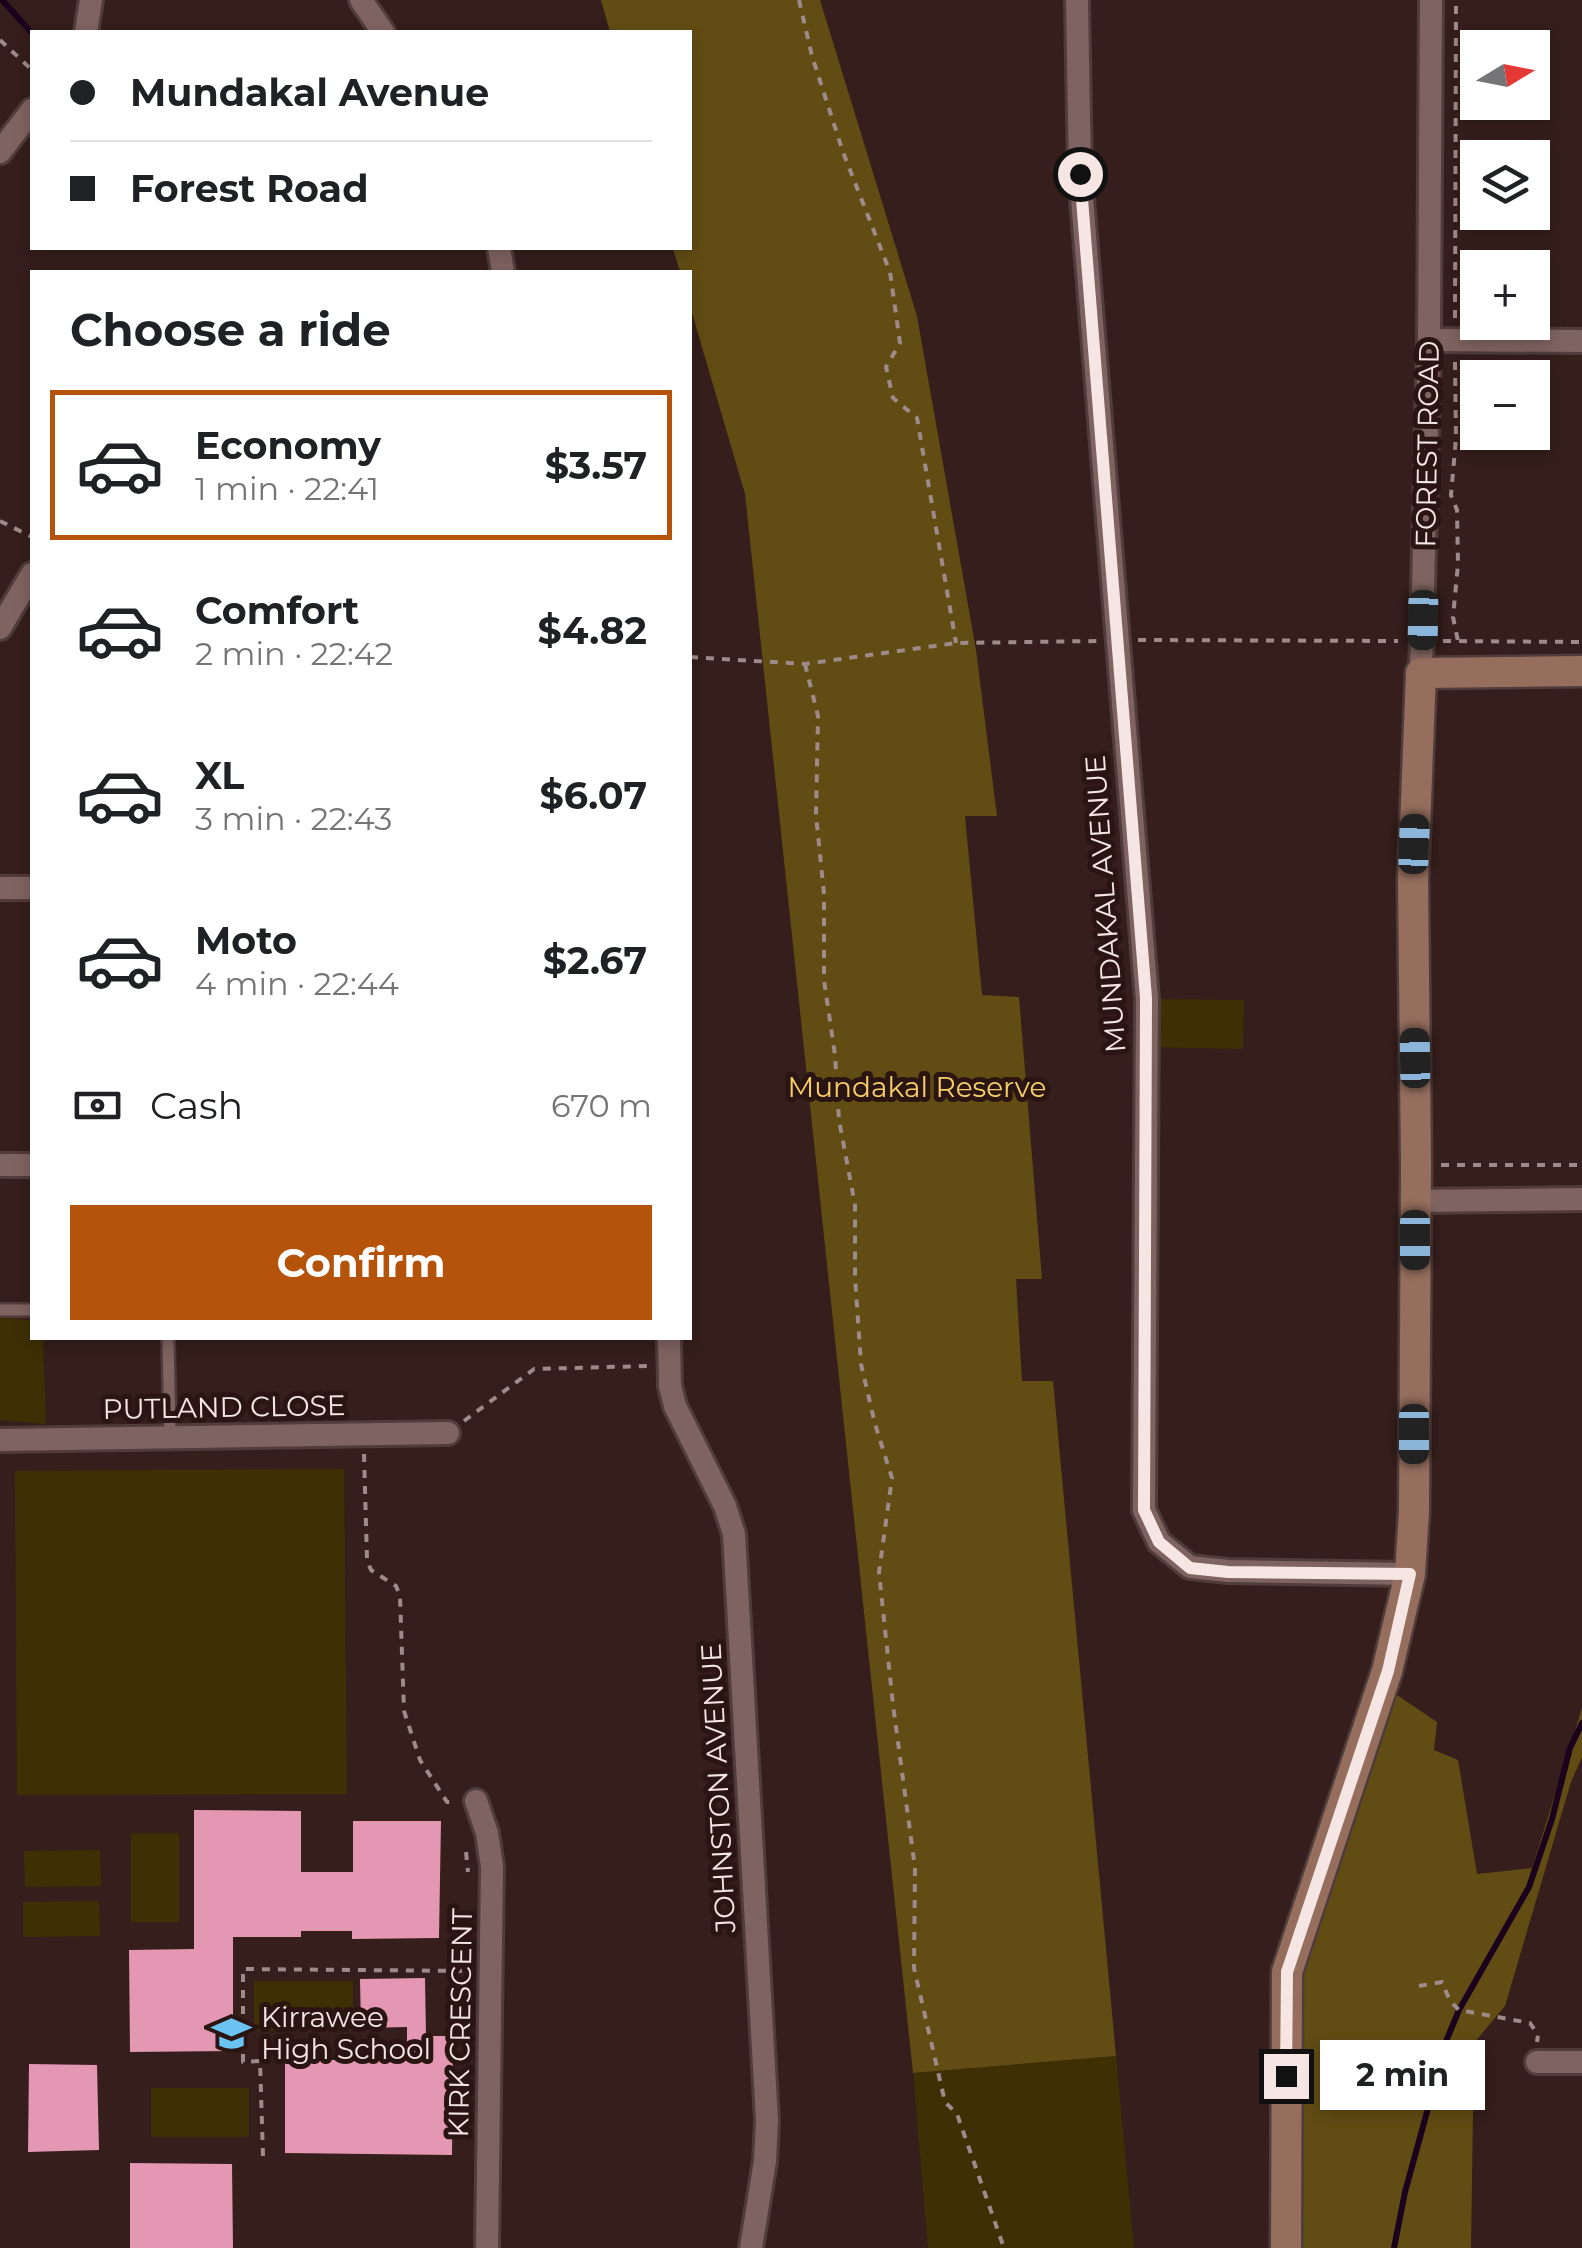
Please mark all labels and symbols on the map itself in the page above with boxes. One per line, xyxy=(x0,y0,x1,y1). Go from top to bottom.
north arrow xyxy=(1460,30,1550,120)
route start xyxy=(1058,152,1103,197)
street label: FOREST ROAD xyxy=(1408,340,1446,548)
car xyxy=(1407,590,1439,650)
street label: MUNDAKAL AVENUE xyxy=(1078,754,1132,1054)
car xyxy=(1398,813,1430,875)
car xyxy=(1399,1028,1431,1088)
park label: Mundakal Reserve xyxy=(788,1070,1046,1104)
car xyxy=(1400,1210,1430,1270)
street label: PUTLAND CLOSE xyxy=(102,1388,346,1426)
car xyxy=(1399,1404,1429,1464)
street label: JOHNSTON AVENUE xyxy=(693,1642,743,1935)
street label: KIRK CRESCENT xyxy=(441,1908,479,2138)
place label: Kirrawee High School xyxy=(261,2000,431,2066)
school or university icon: Kirrawee High School xyxy=(210,2012,252,2054)
callout: 2 min xyxy=(1321,2041,1486,2111)
route end xyxy=(1264,2054,1309,2099)

